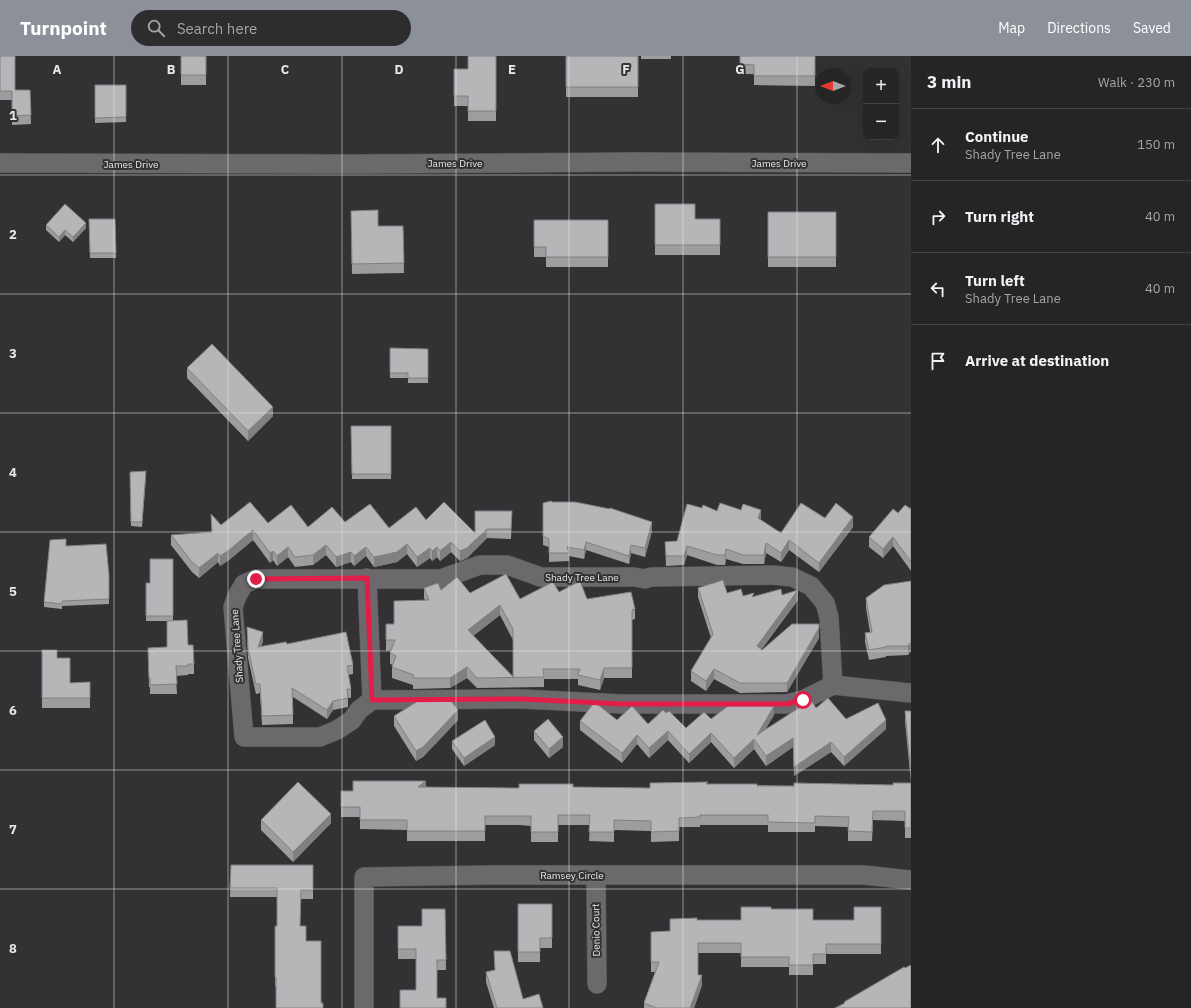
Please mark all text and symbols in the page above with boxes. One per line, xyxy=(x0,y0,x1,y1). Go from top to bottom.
search box xyxy=(131,10,411,46)
text: Turnpoint xyxy=(20,16,107,40)
icon: search xyxy=(145,17,167,39)
text: Search here xyxy=(177,19,257,38)
text: Map xyxy=(998,19,1025,37)
text: Directions xyxy=(1047,19,1111,37)
text: Saved xyxy=(1133,19,1171,37)
text: A xyxy=(53,61,62,78)
text: B xyxy=(167,61,176,78)
text: C xyxy=(281,61,290,78)
text: D xyxy=(394,61,404,78)
text: E xyxy=(508,61,516,78)
text: F xyxy=(622,61,630,78)
text: G xyxy=(735,61,745,78)
north arrow xyxy=(815,68,851,104)
map controls xyxy=(863,68,899,140)
button: + xyxy=(863,68,899,104)
text: 3 min xyxy=(927,71,971,93)
text: Walk · 230 m xyxy=(1098,74,1175,91)
button: − xyxy=(863,104,899,140)
text: 1 xyxy=(9,107,17,124)
text: Continue xyxy=(965,127,1029,146)
icon: ahead xyxy=(927,134,949,156)
text: 150 m xyxy=(1137,136,1175,153)
text: Shady Tree Lane xyxy=(965,146,1061,163)
street label: James Drive xyxy=(427,157,483,170)
street label: James Drive xyxy=(751,157,807,170)
street label: James Drive xyxy=(103,158,159,171)
icon: right xyxy=(927,206,949,228)
text: Turn right xyxy=(965,207,1034,226)
text: 40 m xyxy=(1145,208,1175,225)
text: 2 xyxy=(9,226,17,243)
text: Turn left xyxy=(965,271,1025,290)
icon: left xyxy=(927,278,949,300)
text: 40 m xyxy=(1145,280,1175,297)
text: Shady Tree Lane xyxy=(965,290,1061,307)
text: 3 xyxy=(9,345,17,362)
icon: arrive xyxy=(927,350,949,372)
text: Arrive at destination xyxy=(965,351,1109,370)
text: 4 xyxy=(9,464,17,481)
route end xyxy=(247,570,265,588)
street label: Shady Tree Lane xyxy=(545,571,619,584)
text: 5 xyxy=(9,583,17,600)
street label: Shady Tree Lane xyxy=(228,608,246,683)
route start xyxy=(794,691,812,709)
text: 6 xyxy=(9,702,17,719)
text: 7 xyxy=(9,821,17,838)
street label: Ramsey Circle xyxy=(540,869,604,882)
street label: Denio Court xyxy=(589,903,603,957)
text: 8 xyxy=(9,940,17,957)

